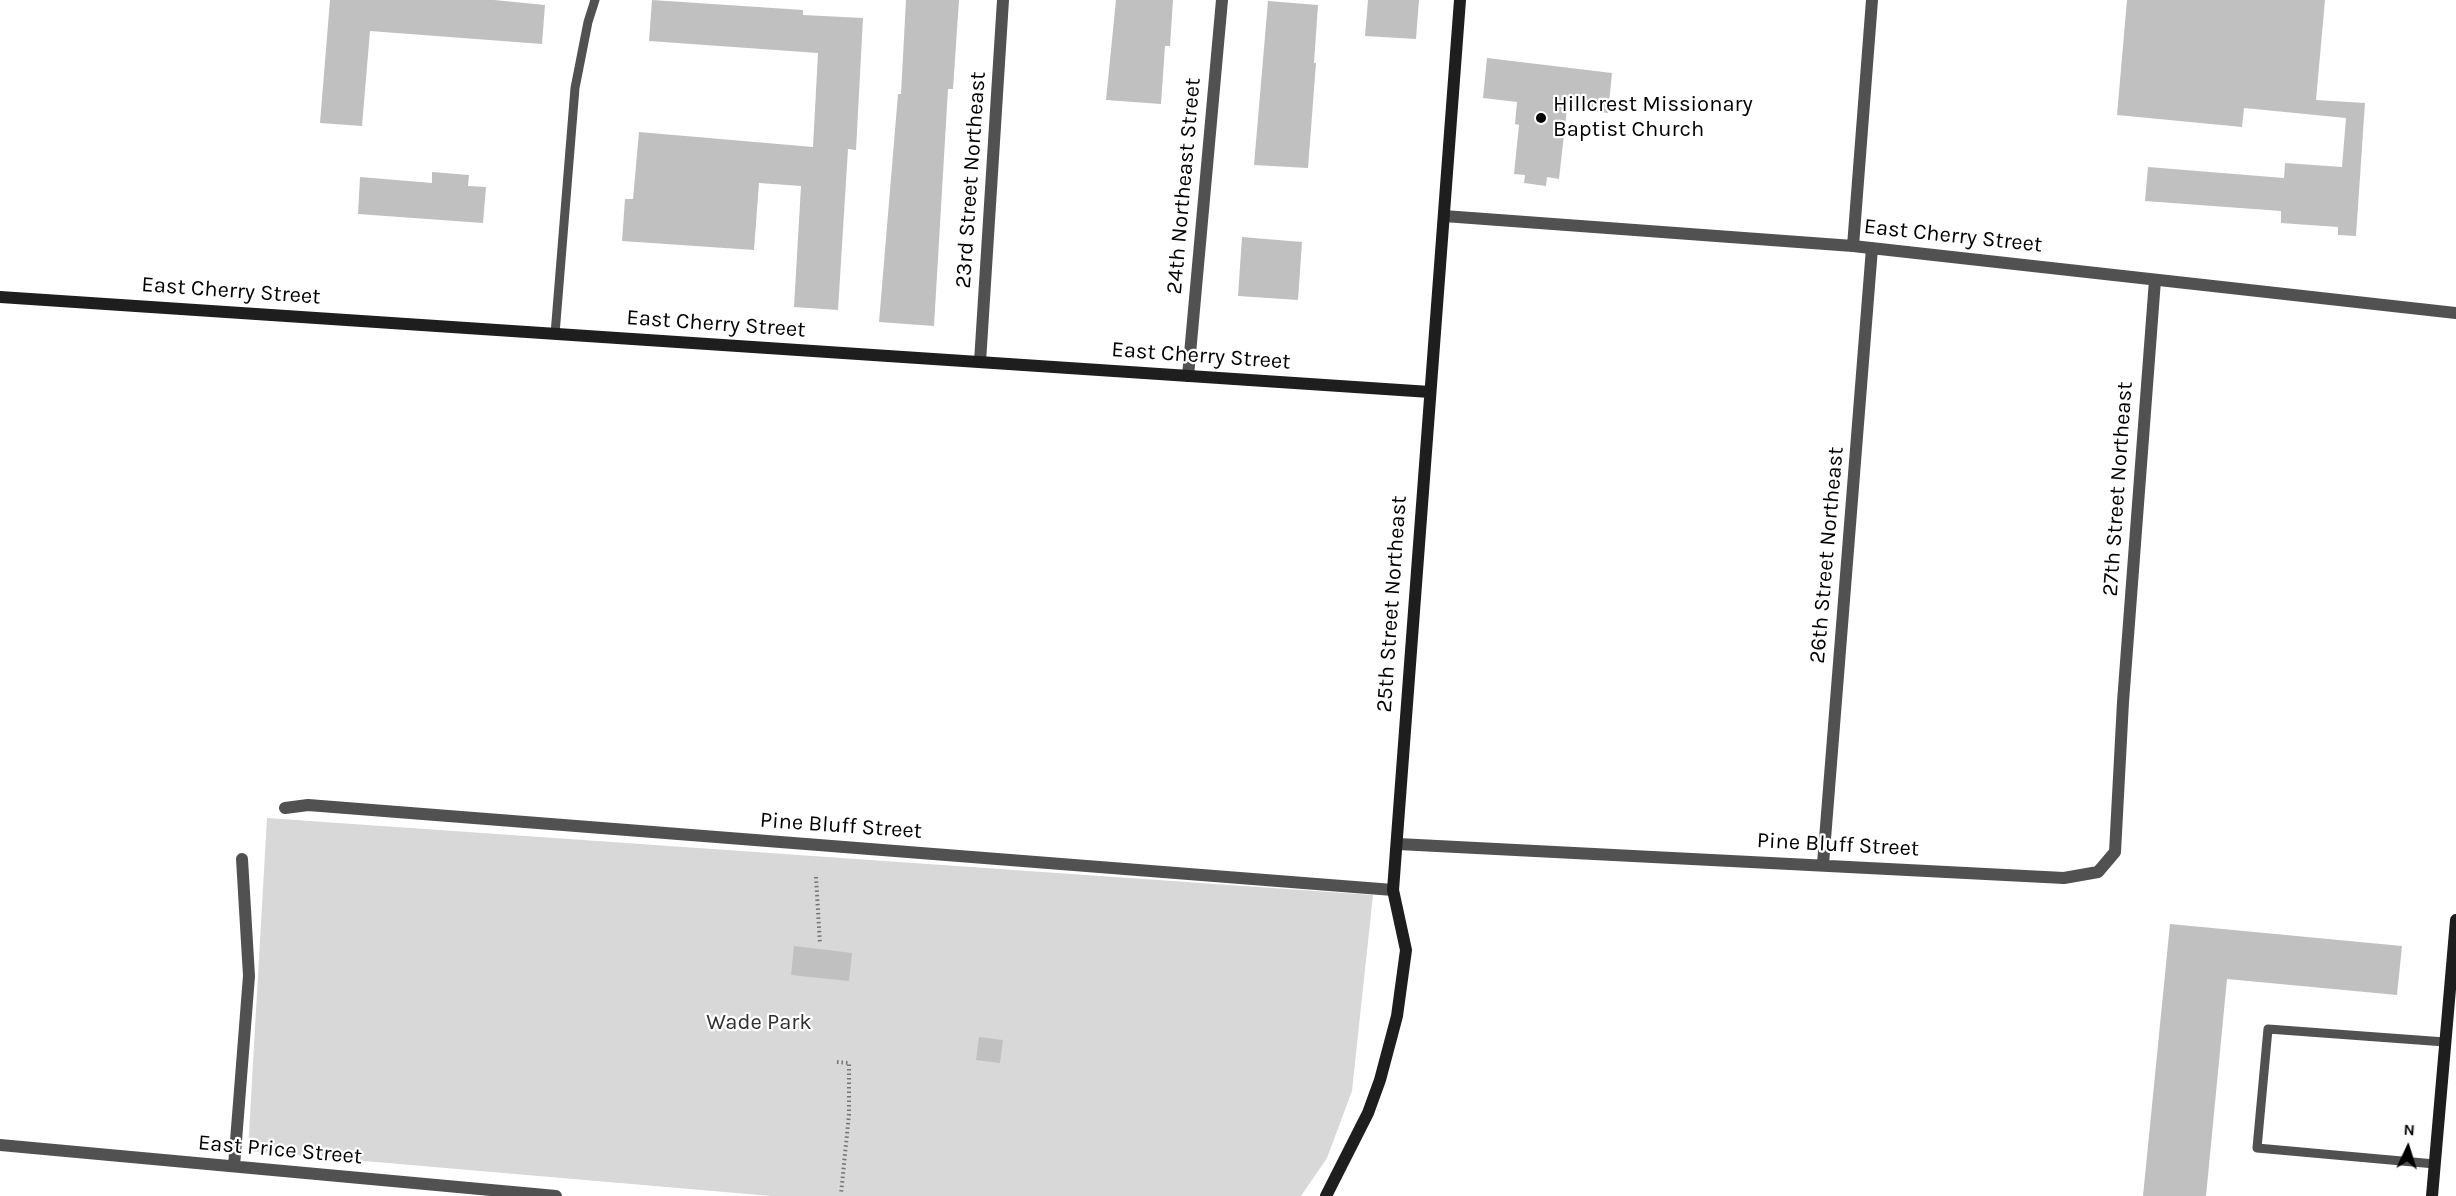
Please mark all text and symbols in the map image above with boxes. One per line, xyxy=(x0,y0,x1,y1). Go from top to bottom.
street label: 23rd Street Northeast xyxy=(950,71,992,289)
street label: 24th Northeast Street xyxy=(1161,77,1207,295)
place label: Hillcrest Missionary Baptist Church xyxy=(1553,92,1753,144)
marker: Hillcrest Missionary Baptist Church xyxy=(1534,111,1548,125)
street label: East Cherry Street xyxy=(1862,213,2044,259)
street label: East Cherry Street xyxy=(141,272,321,310)
street label: East Cherry Street xyxy=(626,305,806,343)
street label: East Cherry Street xyxy=(1111,337,1291,375)
street label: 27th Street Northeast xyxy=(2097,381,2139,597)
street label: 26th Street Northeast xyxy=(1804,445,1850,665)
street label: 25th Street Northeast xyxy=(1371,495,1413,713)
street label: Pine Bluff Street xyxy=(759,807,923,845)
street label: Pine Bluff Street xyxy=(1756,828,1920,862)
park label: Wade Park xyxy=(706,1010,812,1036)
north arrow xyxy=(2378,1118,2438,1178)
text: N xyxy=(2403,1120,2416,1139)
street label: East Price Street xyxy=(197,1130,363,1170)

